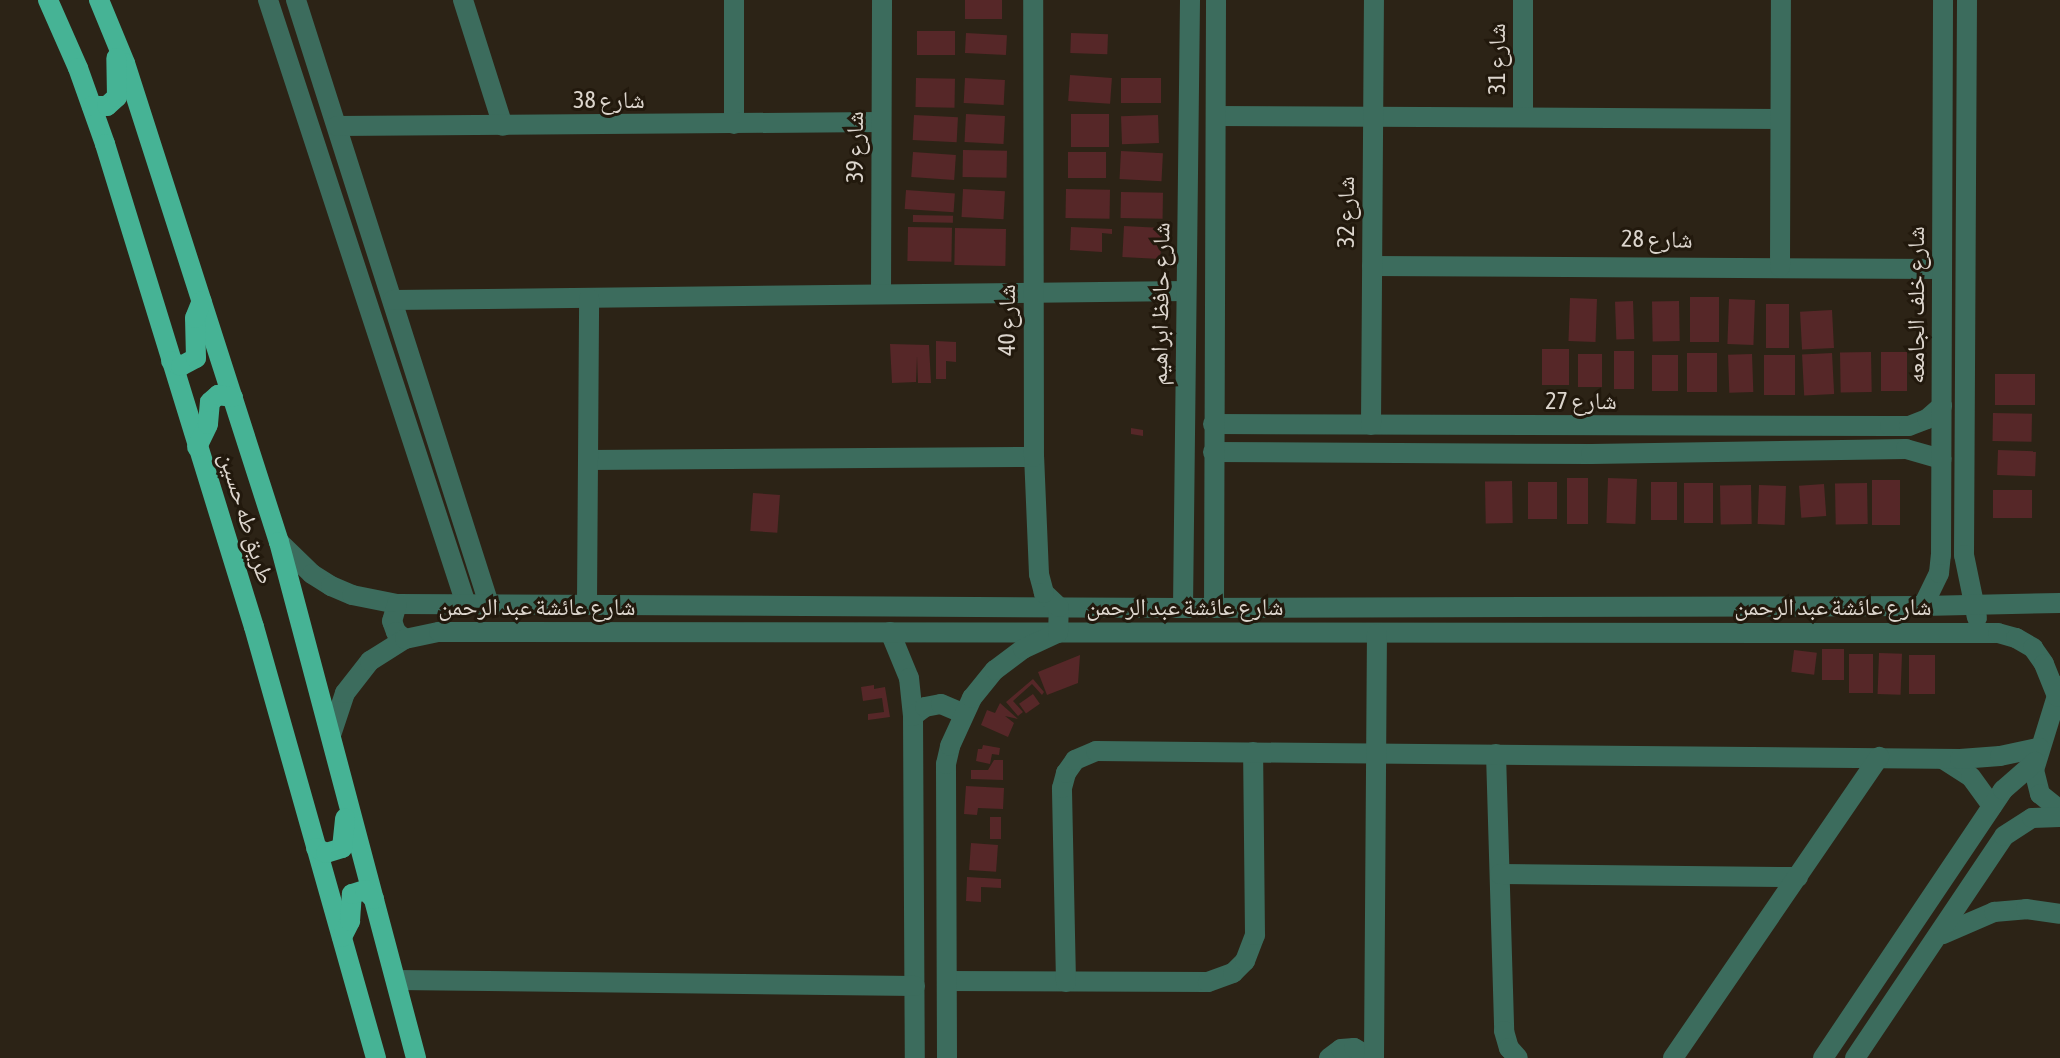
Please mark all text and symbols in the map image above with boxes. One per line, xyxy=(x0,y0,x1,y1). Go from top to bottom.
street label: شارع 31 xyxy=(1483,23,1511,95)
street label: شارع 38 xyxy=(573,86,645,114)
street label: شارع 39 xyxy=(841,111,869,183)
street label: شارع 32 xyxy=(1332,176,1360,248)
street label: شارع حافظ ابراهيم xyxy=(1144,222,1176,386)
street label: شارع 28 xyxy=(1621,224,1693,254)
street label: شارع خلف الجامعه xyxy=(1902,226,1930,384)
street label: شارع 40 xyxy=(993,284,1021,356)
street label: شارع 27 xyxy=(1545,387,1617,415)
street label: طريق طه حسين xyxy=(213,449,281,587)
street label: شارع عائشة عبد الرحمن xyxy=(438,593,636,621)
street label: شارع عائشة عبد الرحمن xyxy=(1086,593,1284,621)
street label: شارع عائشة عبد الرحمن xyxy=(1734,593,1932,621)

